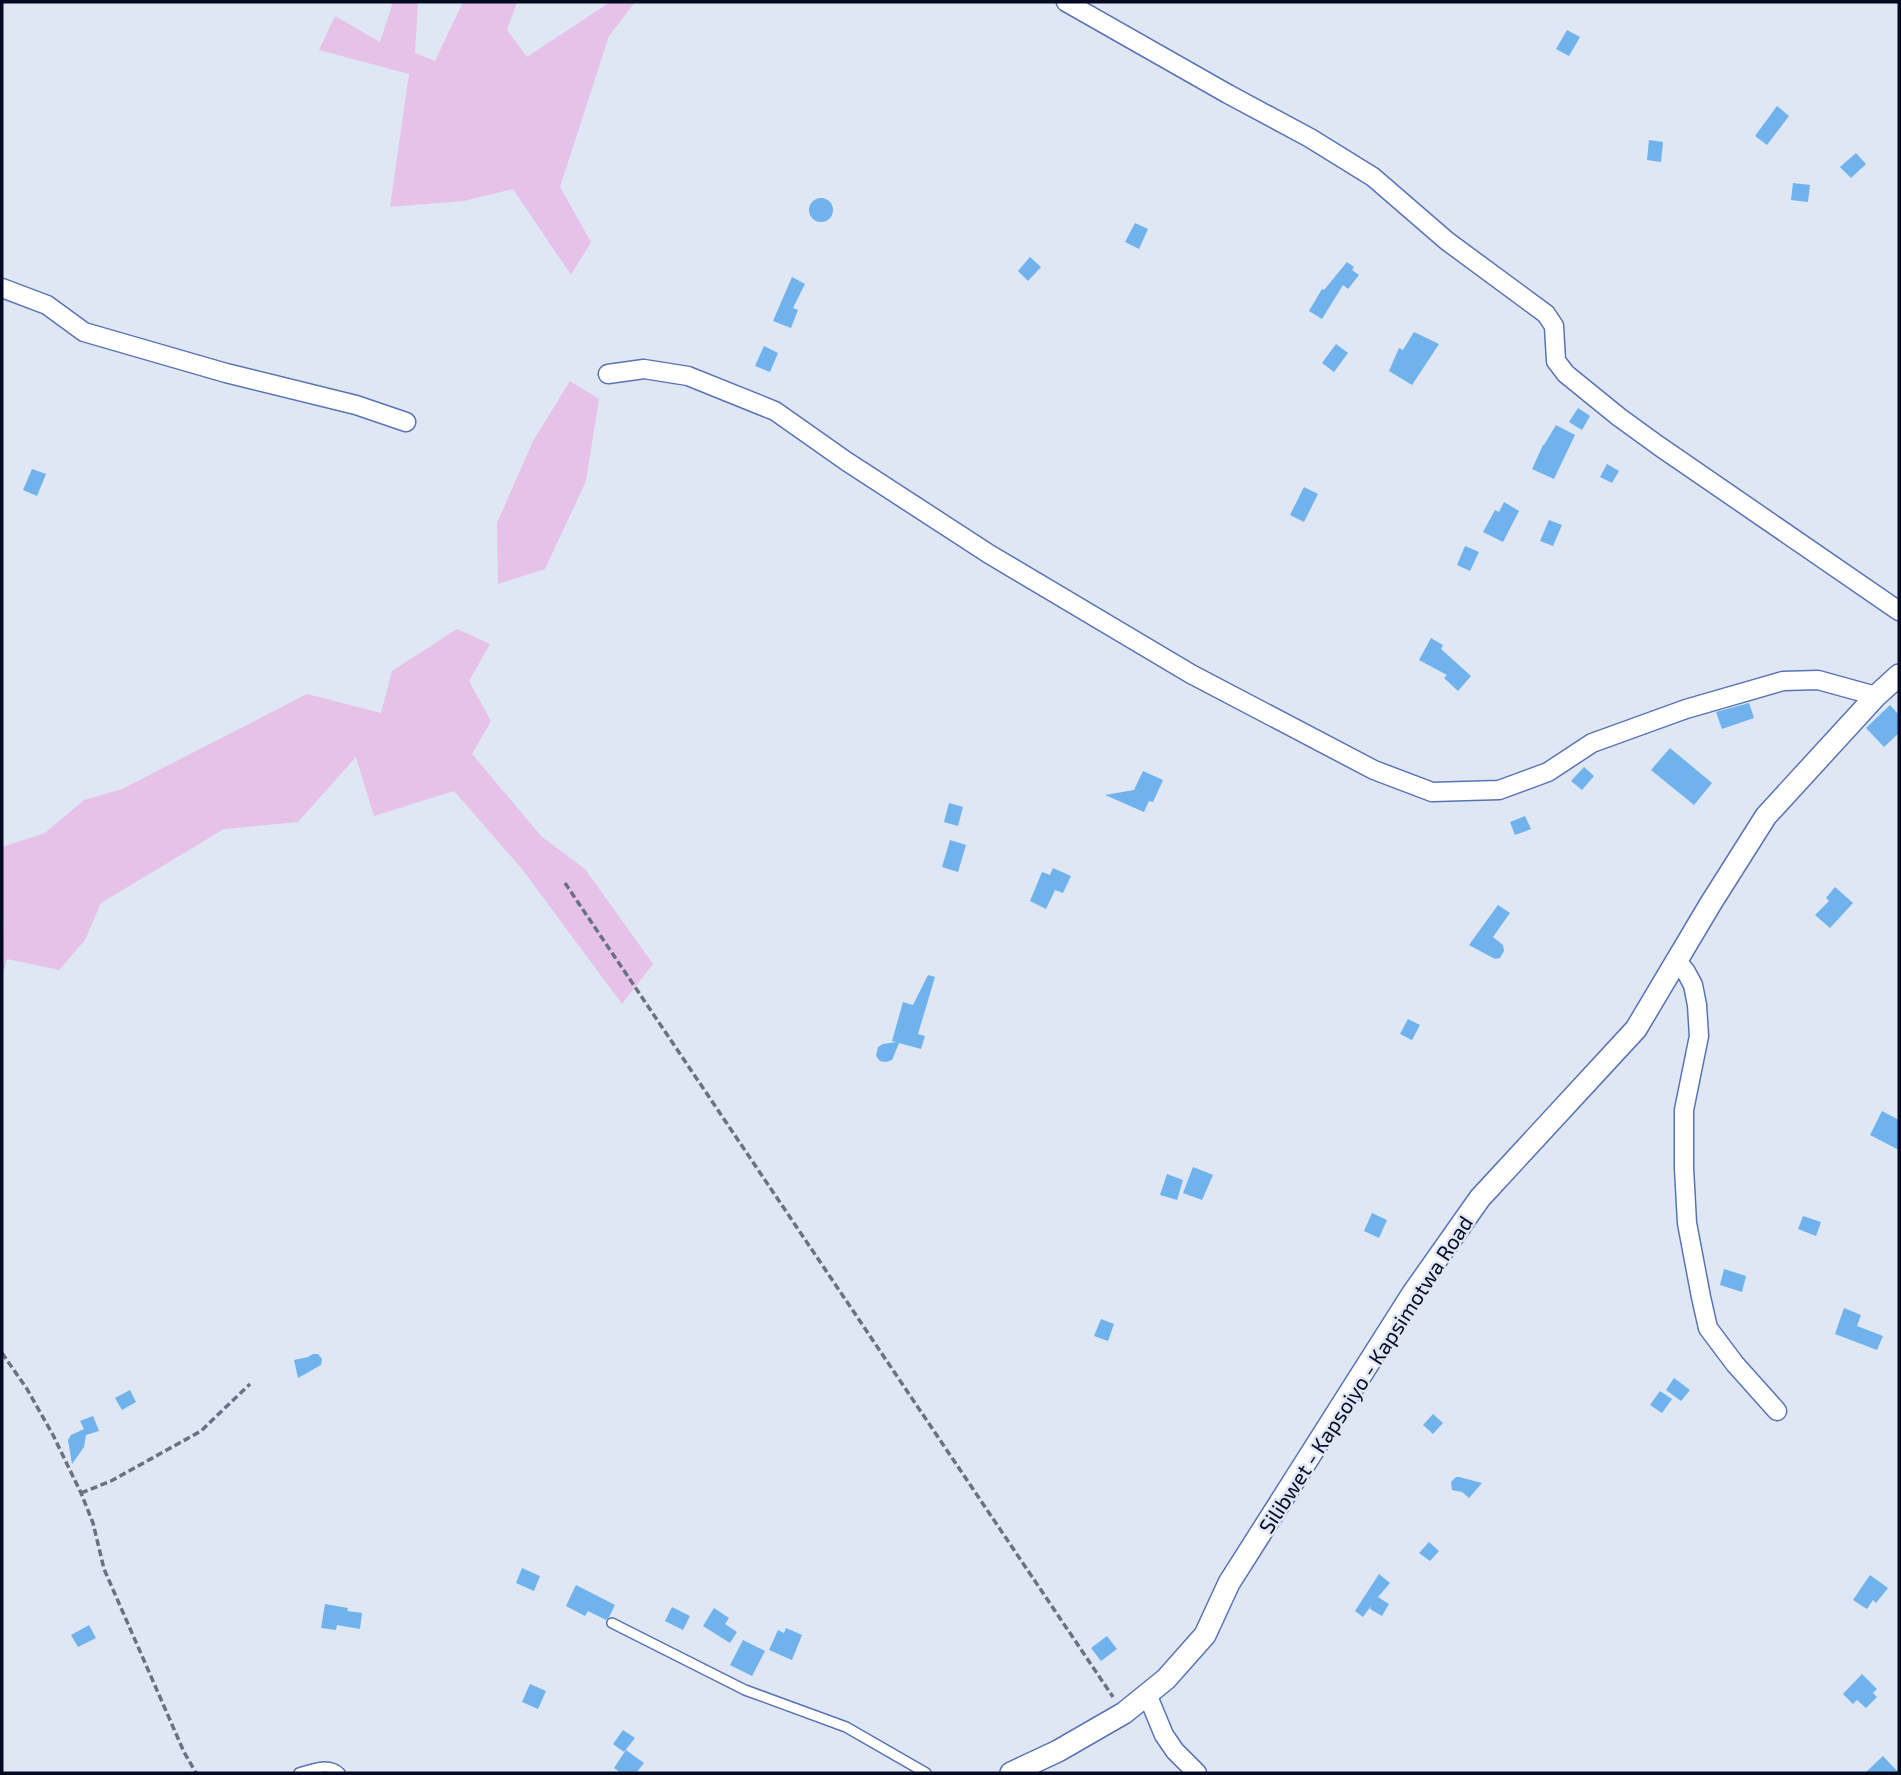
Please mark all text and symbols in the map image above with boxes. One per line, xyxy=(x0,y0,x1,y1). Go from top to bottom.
street label: Silibwet - Kapsoiyo - Kapsimotwa Road xyxy=(1253,1211,1477,1537)

